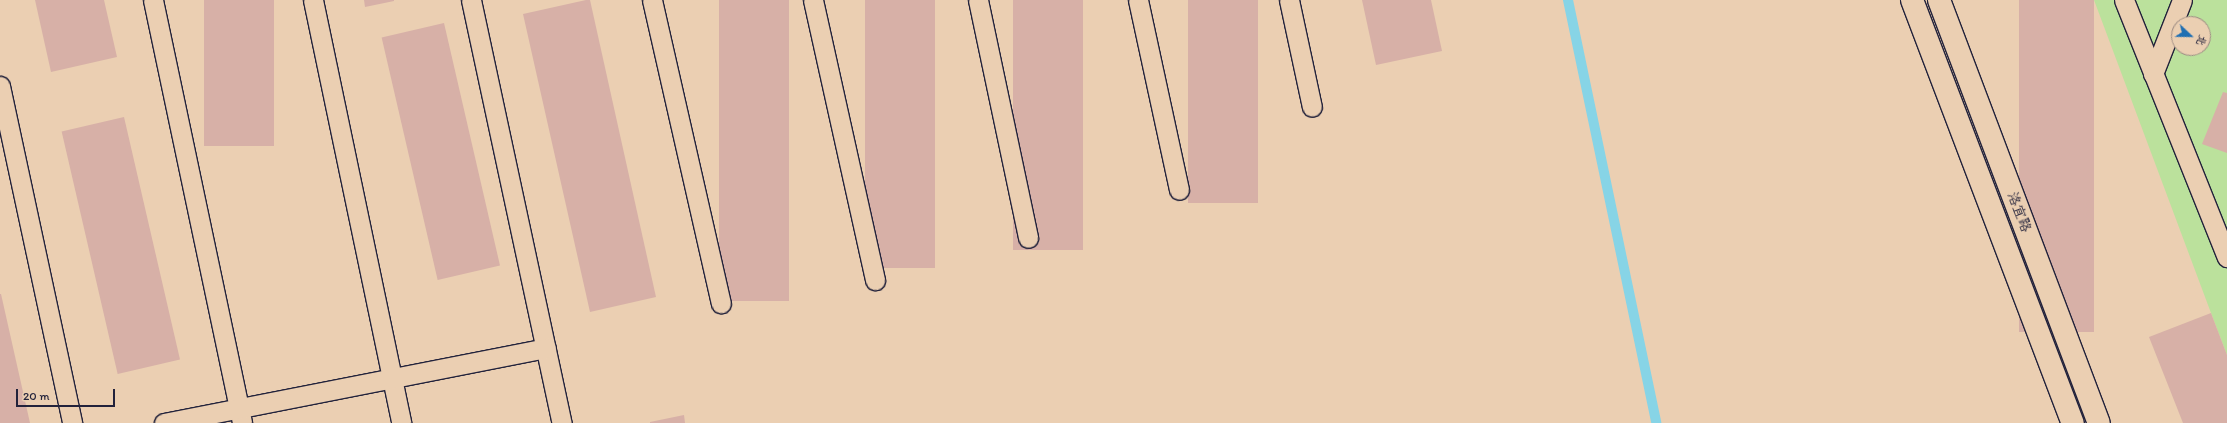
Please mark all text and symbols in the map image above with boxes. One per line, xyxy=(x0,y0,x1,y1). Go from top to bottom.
north arrow xyxy=(2171,16,2211,56)
text: 北 xyxy=(2194,33,2210,48)
street label: 洛宜路 xyxy=(2004,189,2034,235)
scale bar xyxy=(18,381,117,407)
text: 20 m xyxy=(23,389,50,403)

